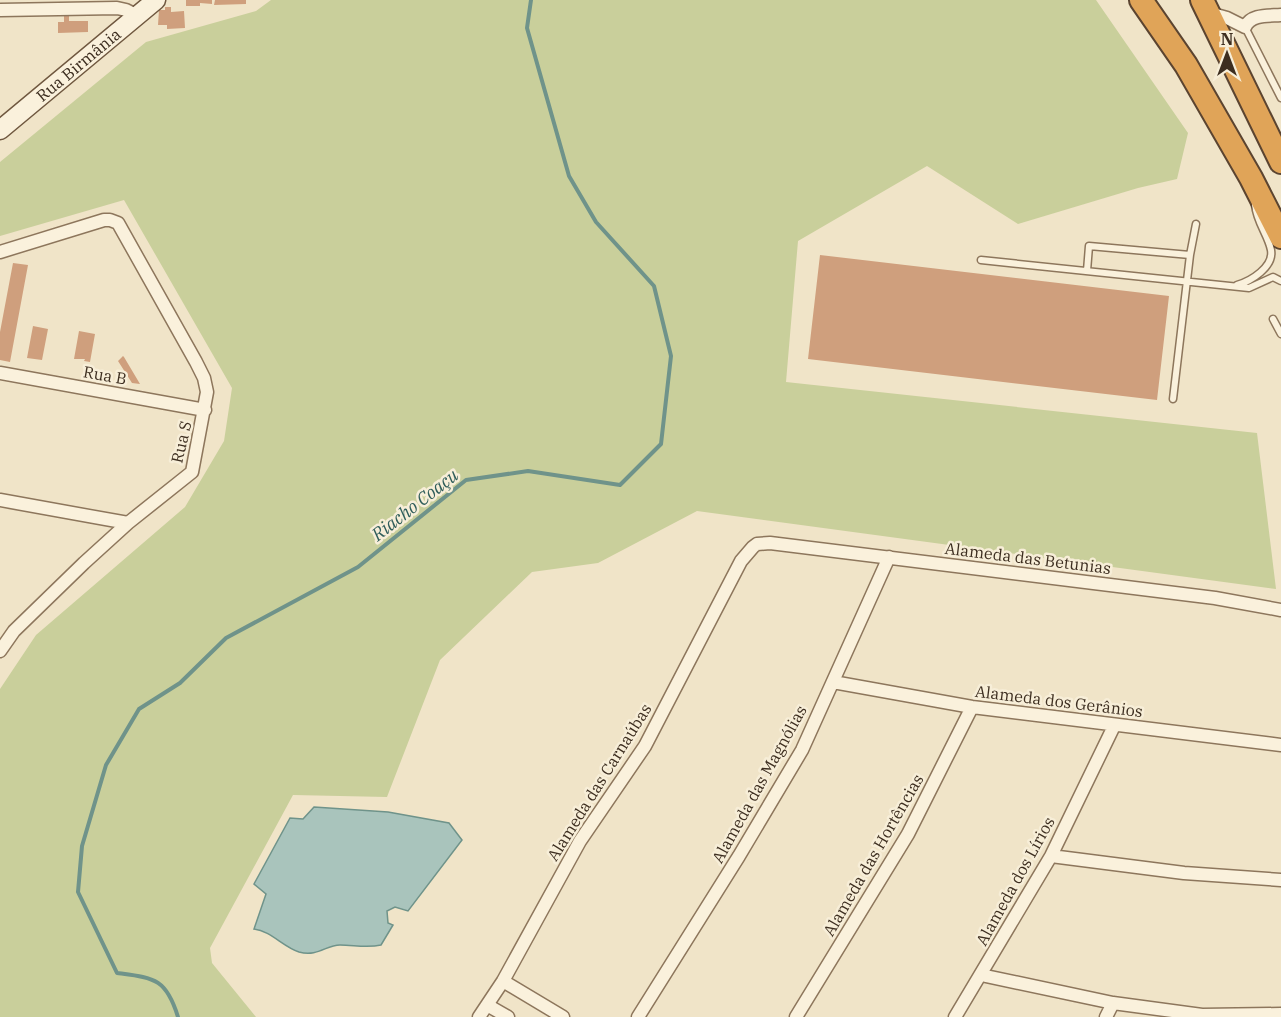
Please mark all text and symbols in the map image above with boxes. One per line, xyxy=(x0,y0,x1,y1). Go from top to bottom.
street label: Rua Birmânia xyxy=(32,24,125,106)
north arrow xyxy=(1197,24,1257,84)
text: N xyxy=(1221,29,1233,49)
street label: Rua B xyxy=(82,361,128,389)
street label: Rua S xyxy=(166,419,196,465)
water label: Riacho Coaçu xyxy=(366,463,463,546)
street label: Alameda das Betunias xyxy=(944,538,1112,578)
street label: Alameda dos Gerânios xyxy=(974,681,1144,721)
street label: Alameda das Carnaúbas xyxy=(542,700,656,864)
street label: Alameda das Magnólias xyxy=(707,702,811,866)
street label: Alameda das Hortências xyxy=(818,770,928,940)
street label: Alameda dos Lírios xyxy=(971,813,1059,949)

